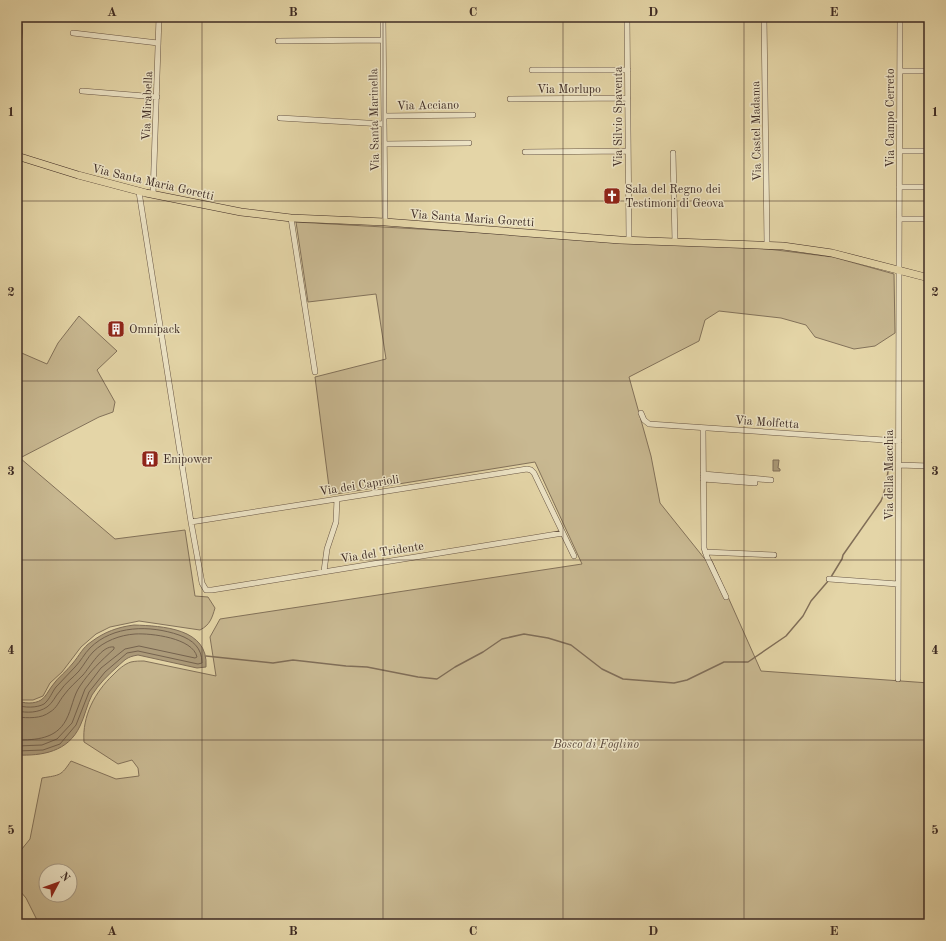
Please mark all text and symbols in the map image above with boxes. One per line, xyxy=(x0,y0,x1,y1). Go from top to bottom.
text: A xyxy=(107,6,117,19)
text: B xyxy=(288,6,298,19)
text: C xyxy=(469,6,477,19)
text: D xyxy=(648,6,658,19)
text: E xyxy=(830,6,839,19)
street label: Via Silvio Spaventa xyxy=(613,66,625,168)
street label: Via Santa Marinella xyxy=(368,68,382,172)
street label: Via Campo Cerreto xyxy=(885,68,897,168)
street label: Via Mirabella xyxy=(141,71,155,141)
street label: Via Castel Madama xyxy=(750,81,764,181)
street label: Via Morlupo xyxy=(537,84,601,96)
street label: Via Acciano xyxy=(397,99,459,113)
text: 1 xyxy=(7,106,15,119)
text: 1 xyxy=(931,106,939,119)
street label: Via Santa Maria Goretti xyxy=(91,163,215,203)
place label: Sala del Regno dei Testimoni di Geova xyxy=(625,184,724,210)
church icon: Sala del Regno dei Testimoni di Geova xyxy=(602,186,622,206)
street label: Via Santa Maria Goretti xyxy=(409,209,535,229)
text: 2 xyxy=(7,286,15,299)
text: 2 xyxy=(931,286,939,299)
building icon: Omnipack xyxy=(106,319,126,339)
place label: Omnipack xyxy=(129,324,180,336)
street label: Via Molfetta xyxy=(734,415,799,431)
street label: Via della Macchia xyxy=(884,429,896,520)
building icon: Enipower xyxy=(140,449,160,469)
place label: Enipower xyxy=(163,454,212,466)
text: 3 xyxy=(7,465,15,478)
text: 3 xyxy=(931,465,939,478)
street label: Via dei Caprioli xyxy=(318,474,400,498)
street label: Via del Tridente xyxy=(340,540,425,566)
text: 4 xyxy=(7,644,15,657)
text: 4 xyxy=(931,644,939,657)
park label: Bosco di Foglino xyxy=(552,739,639,751)
text: 5 xyxy=(7,824,15,837)
text: 5 xyxy=(931,824,939,837)
north arrow xyxy=(38,863,78,903)
text: N xyxy=(58,871,72,885)
text: A xyxy=(107,925,117,938)
text: B xyxy=(288,925,298,938)
text: C xyxy=(469,925,477,938)
text: D xyxy=(648,925,658,938)
text: E xyxy=(830,925,839,938)

